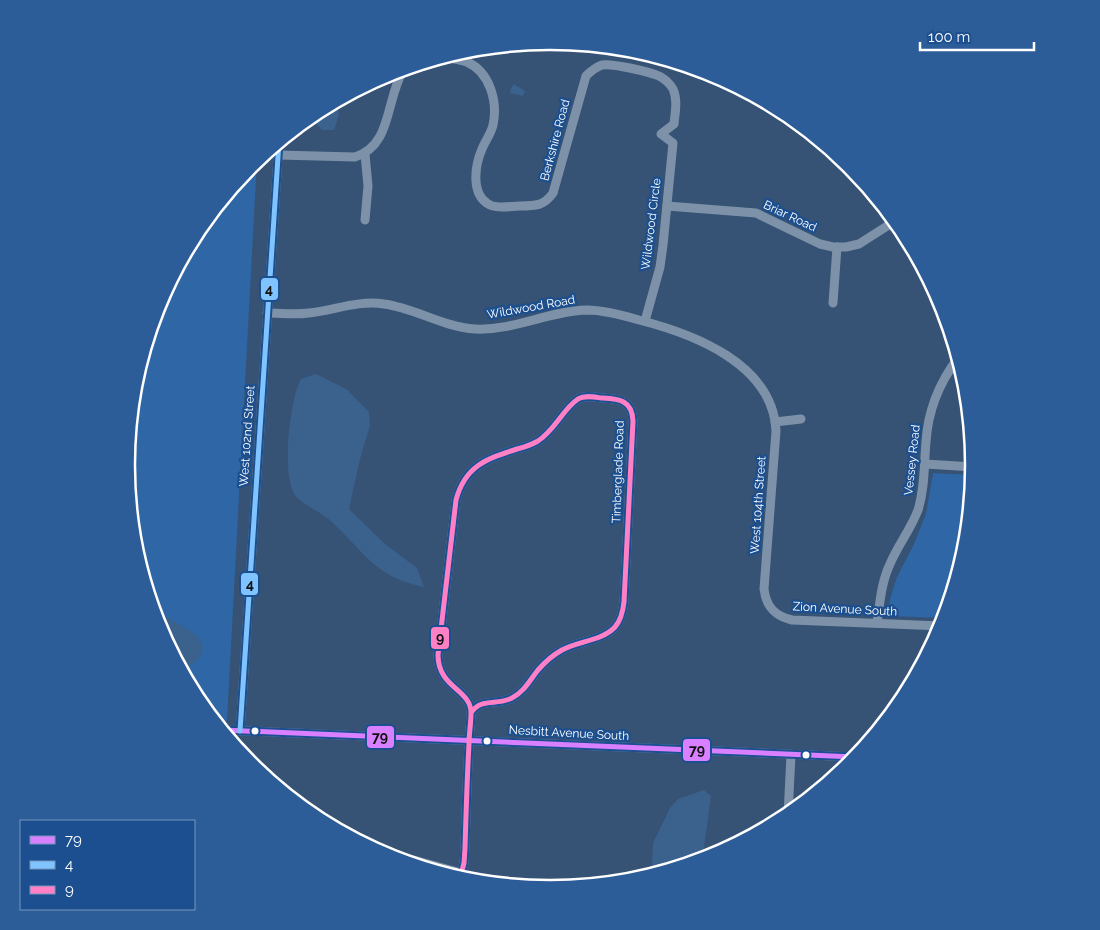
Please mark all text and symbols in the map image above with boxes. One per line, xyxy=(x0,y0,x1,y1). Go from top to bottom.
scale bar xyxy=(920,20,1034,52)
text: 100 m xyxy=(928,28,970,46)
street label: Berkshire Road xyxy=(537,98,573,182)
street label: Wildwood Circle xyxy=(638,177,664,271)
street label: Briar Road xyxy=(761,198,819,234)
line badge: 4 xyxy=(260,277,279,301)
text: 4 xyxy=(265,281,273,297)
street label: Wildwood Road xyxy=(486,292,576,322)
street label: West 102nd Street xyxy=(236,385,258,487)
street label: Timberglade Road xyxy=(609,420,627,524)
street label: Vessey Road xyxy=(901,424,923,496)
street label: West 104th Street xyxy=(748,456,768,554)
line badge: 4 xyxy=(240,572,259,596)
text: 4 xyxy=(246,576,254,592)
street label: Zion Avenue South xyxy=(792,599,898,619)
line badge: 9 xyxy=(430,626,450,650)
text: 9 xyxy=(436,630,444,646)
street label: Nesbitt Avenue South xyxy=(508,723,630,743)
line badge: 79 xyxy=(366,725,395,749)
unlabelled marker xyxy=(250,726,260,736)
text: 79 xyxy=(372,729,388,745)
unlabelled marker xyxy=(482,736,492,746)
line badge: 79 xyxy=(682,738,711,762)
text: 79 xyxy=(689,742,705,758)
unlabelled marker xyxy=(801,750,811,760)
legend xyxy=(20,820,195,910)
text: 79 xyxy=(65,831,82,849)
text: 4 xyxy=(65,856,73,874)
text: 9 xyxy=(65,881,74,899)

